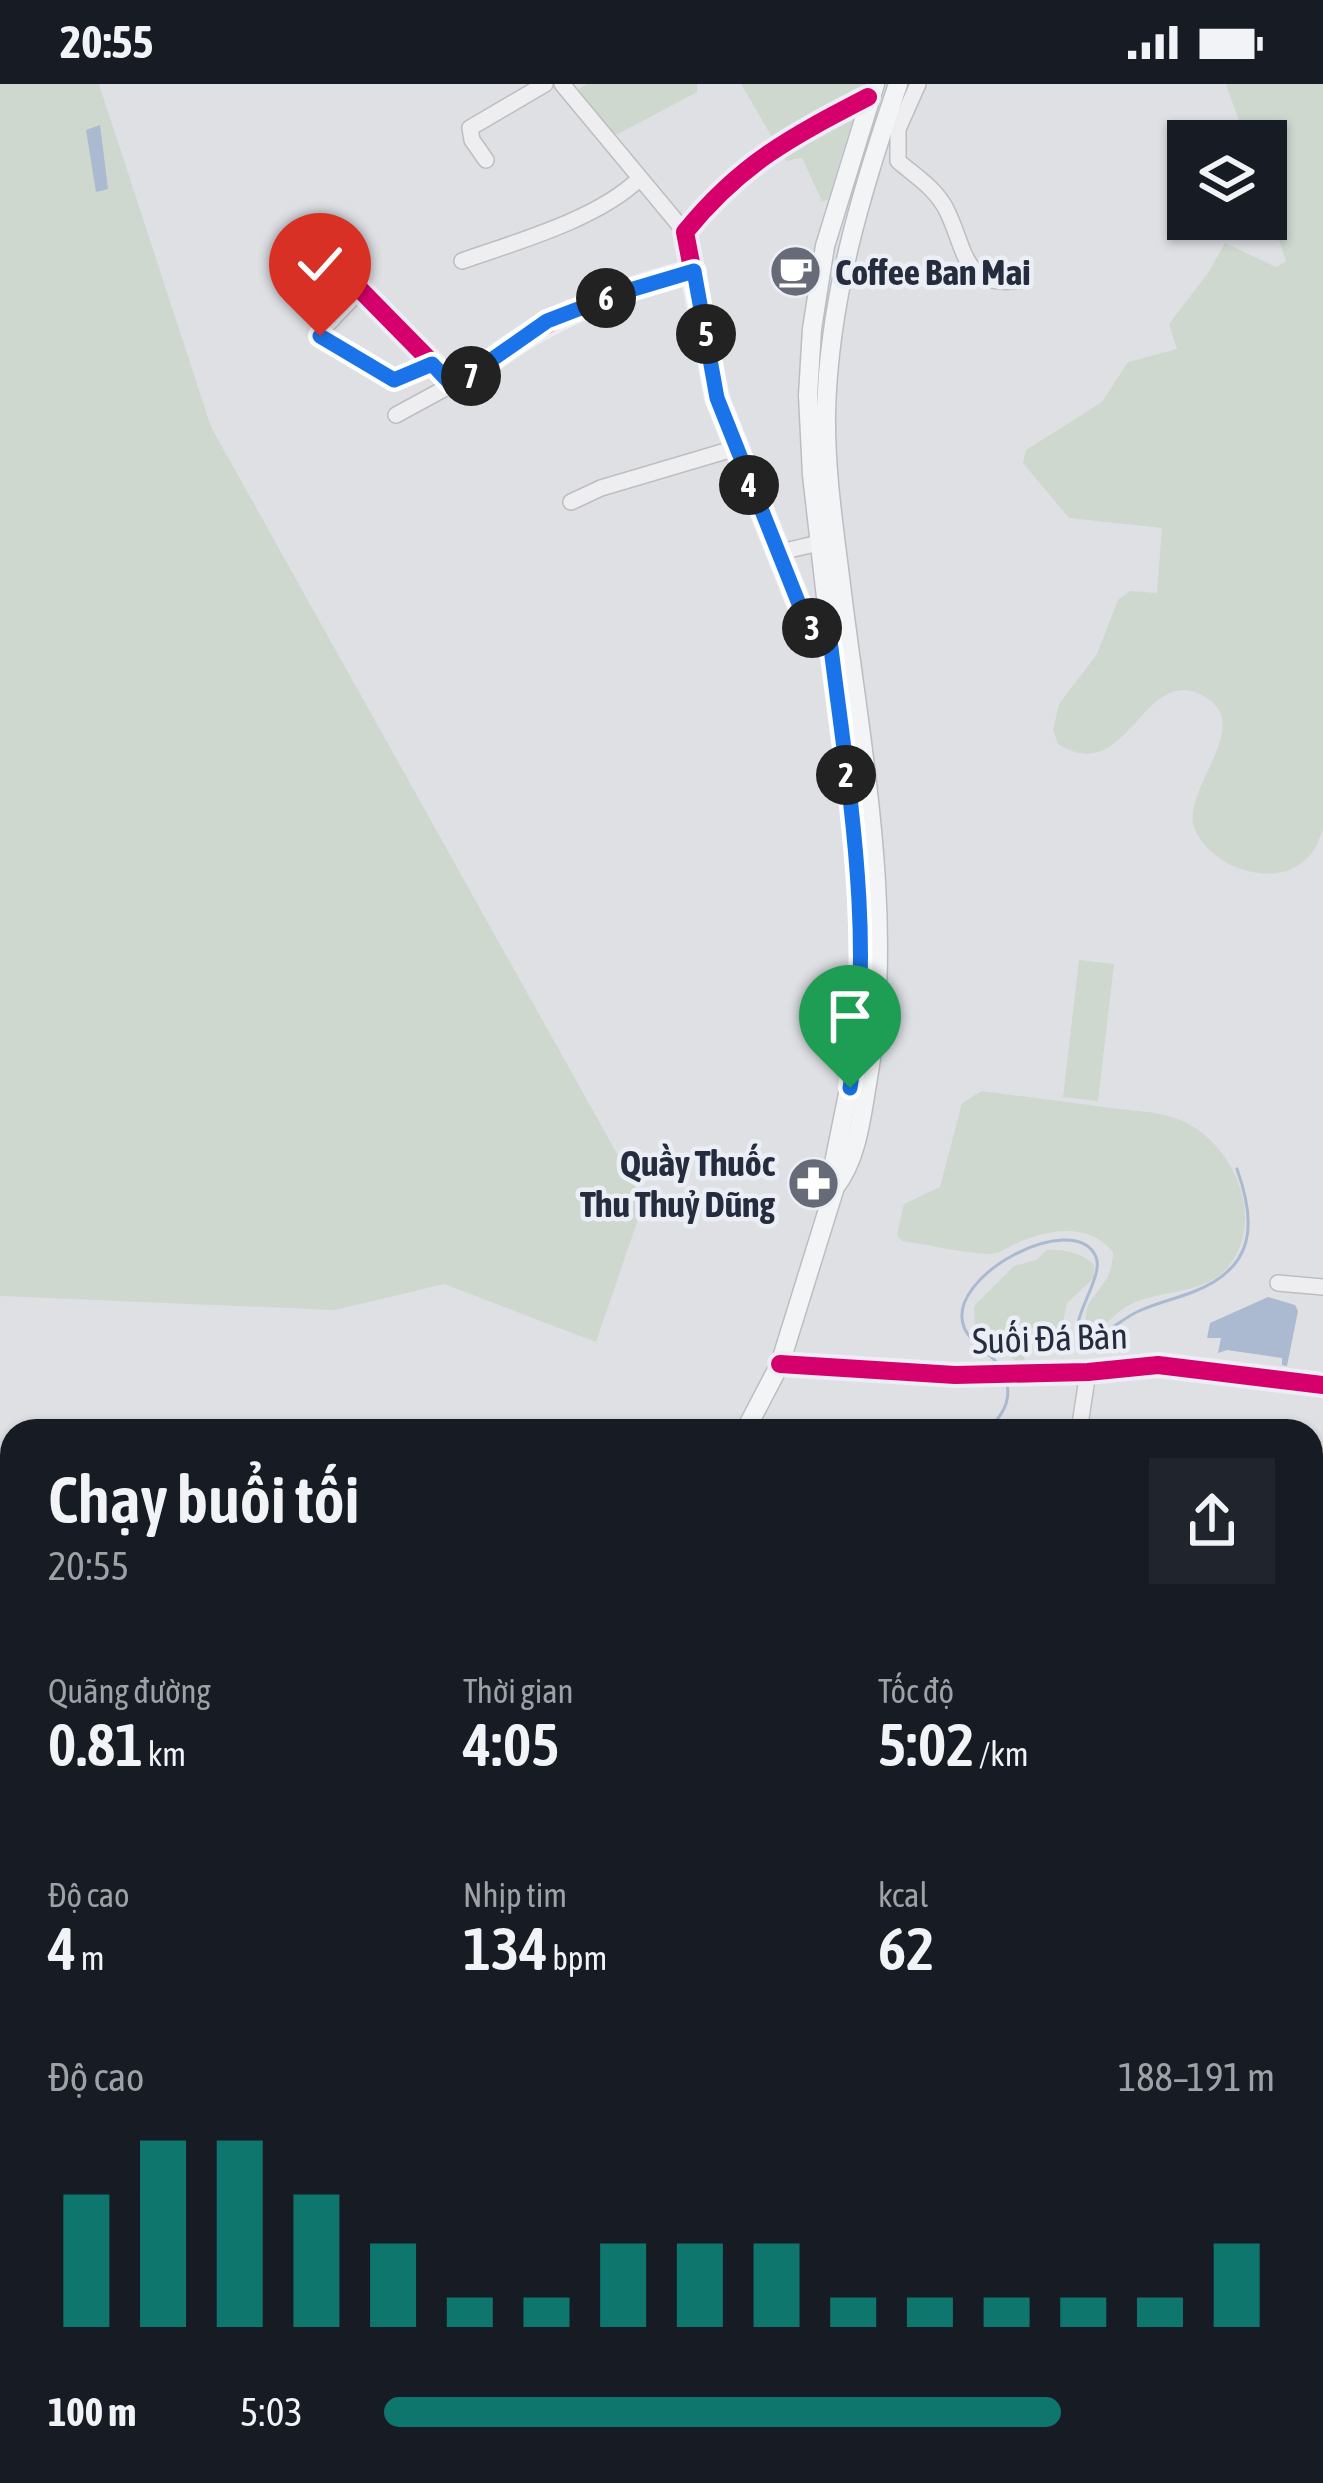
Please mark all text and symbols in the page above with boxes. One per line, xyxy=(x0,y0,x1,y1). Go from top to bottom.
text: 20:55 xyxy=(60,16,154,68)
map controls xyxy=(1167,120,1287,240)
button: layers xyxy=(1167,120,1287,240)
pin xyxy=(269,213,371,336)
icon: check xyxy=(287,231,353,297)
cafe icon: Coffee Ban Mai xyxy=(768,244,824,300)
place label: Coffee Ban Mai xyxy=(835,251,1030,293)
pin: 6 xyxy=(576,268,636,328)
text: 6 xyxy=(598,279,614,317)
pin: 5 xyxy=(676,304,736,364)
text: 5 xyxy=(698,315,714,353)
pin: 7 xyxy=(441,346,501,406)
text: 7 xyxy=(463,357,479,395)
pin: 4 xyxy=(719,455,779,515)
text: 4 xyxy=(741,466,757,504)
pin: 3 xyxy=(782,598,842,658)
text: 3 xyxy=(804,609,820,647)
pin: 2 xyxy=(816,745,876,805)
text: 2 xyxy=(838,756,854,794)
pin xyxy=(799,965,901,1088)
icon: arrive xyxy=(817,983,883,1049)
place label: Quầy Thuốc Thu Thuỷ Dũng xyxy=(580,1142,776,1225)
pharmacy icon: Quầy Thuốc Thu Thuỷ Dũng xyxy=(786,1156,842,1212)
street label: Suối Đá Bàn xyxy=(971,1314,1129,1362)
button: share xyxy=(1149,1458,1275,1584)
text: Chạy buổi tối xyxy=(48,1461,360,1537)
text: 20:55 xyxy=(48,1544,129,1588)
text: Quãng đường xyxy=(48,1672,211,1710)
text: Thời gian xyxy=(463,1672,574,1710)
text: Tốc độ xyxy=(878,1672,954,1710)
text: 0.81 xyxy=(48,1710,143,1779)
text: 4:05 xyxy=(463,1710,559,1779)
text: 5:02 xyxy=(878,1710,974,1779)
text: km xyxy=(143,1735,186,1773)
text: /km xyxy=(974,1735,1028,1773)
text: Độ cao xyxy=(48,1876,130,1914)
text: Nhịp tim xyxy=(463,1876,567,1914)
text: kcal xyxy=(878,1876,928,1914)
text: 4 xyxy=(48,1914,76,1983)
text: 134 xyxy=(463,1914,548,1983)
text: 62 xyxy=(878,1914,934,1983)
text: m xyxy=(76,1939,104,1977)
text: bpm xyxy=(548,1939,607,1977)
text: Độ cao xyxy=(48,2055,144,2099)
text: 188–191 m xyxy=(1118,2055,1275,2099)
text: 100 m xyxy=(48,2390,136,2434)
text: 5:03 xyxy=(240,2390,303,2434)

